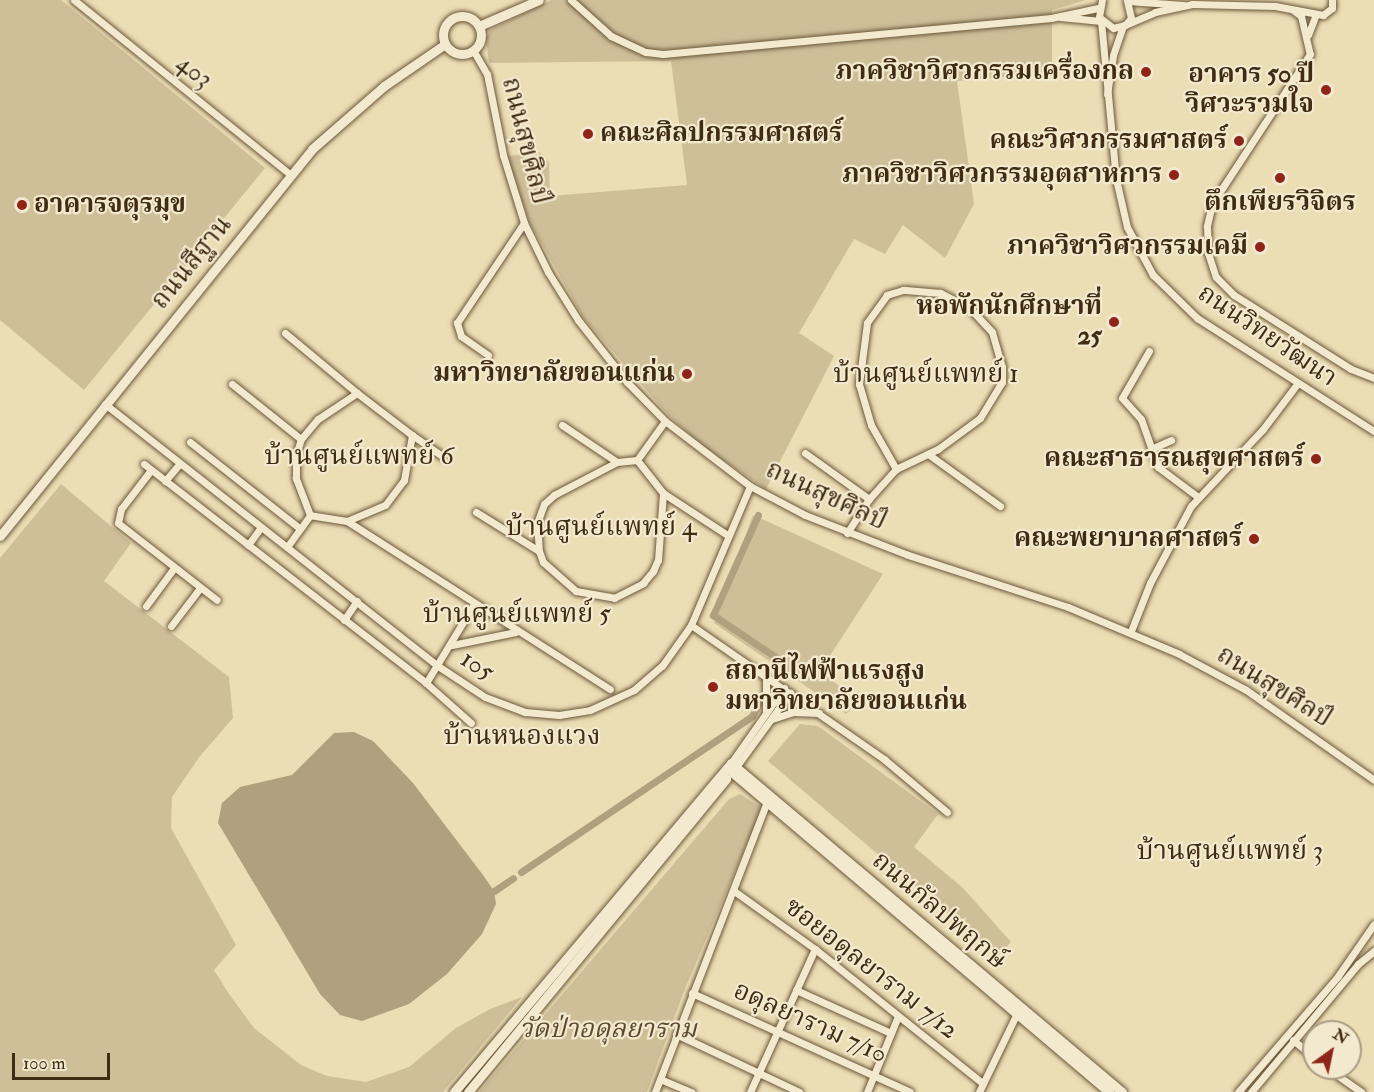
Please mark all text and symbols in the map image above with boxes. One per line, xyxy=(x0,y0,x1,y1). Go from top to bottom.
street label: 403 xyxy=(170,48,218,96)
place label: ภาควิชาวิศวกรรมเครื่องกล xyxy=(836,56,1134,88)
place label: อาคาร 50 ปี วิศวะรวมใจ xyxy=(1185,59,1314,120)
marker: ภาควิชาวิศวกรรมเครื่องกล xyxy=(1139,65,1153,79)
street label: ถนนสุขศิลป์ xyxy=(494,74,556,208)
marker: อาคาร 50 ปี วิศวะรวมใจ xyxy=(1319,83,1333,97)
place label: คณะศิลปกรรมศาสตร์ xyxy=(600,118,842,150)
place label: คณะวิศวกรรมศาสตร์ xyxy=(990,125,1227,157)
marker: คณะศิลปกรรมศาสตร์ xyxy=(581,127,595,141)
marker: คณะวิศวกรรมศาสตร์ xyxy=(1232,134,1246,148)
place label: ภาควิชาวิศวกรรมอุตสาหการ xyxy=(842,159,1162,191)
marker: ภาควิชาวิศวกรรมอุตสาหการ xyxy=(1167,168,1181,182)
marker: ตึกเพียรวิจิตร xyxy=(1273,171,1287,185)
place label: ตึกเพียรวิจิตร xyxy=(1204,187,1356,219)
place label: อาคารจตุรมุข xyxy=(34,189,186,221)
marker: อาคารจตุรมุข xyxy=(15,198,29,212)
street label: ถนนสีฐาน xyxy=(145,210,239,316)
place label: ภาควิชาวิศวกรรมเคมี xyxy=(1007,231,1248,263)
marker: ภาควิชาวิศวกรรมเคมี xyxy=(1253,240,1267,254)
street label: ถนนวิทยวัฒนา xyxy=(1191,278,1343,394)
place label: หอพักนักศึกษาที่ 25 xyxy=(916,291,1102,352)
marker: หอพักนักศึกษาที่ 25 xyxy=(1107,315,1121,329)
place label: มหาวิทยาลัยขอนแก่น xyxy=(433,358,675,390)
district label: บ้านศูนย์แพทย์ 1 xyxy=(833,358,1019,390)
marker: มหาวิทยาลัยขอนแก่น xyxy=(680,367,694,381)
district label: บ้านศูนย์แพทย์ 6 xyxy=(264,440,454,472)
place label: คณะสาธารณสุขศาสตร์ xyxy=(1044,443,1304,475)
marker: คณะสาธารณสุขศาสตร์ xyxy=(1309,452,1323,466)
street label: ถนนสุขศิลป์ xyxy=(761,454,891,538)
district label: บ้านศูนย์แพทย์ 4 xyxy=(506,511,696,543)
place label: คณะพยาบาลศาสตร์ xyxy=(1014,523,1242,555)
marker: คณะพยาบาลศาสตร์ xyxy=(1247,532,1261,546)
district label: บ้านศูนย์แพทย์ 5 xyxy=(423,598,611,630)
street label: ถนนสุขศิลป์ xyxy=(1211,639,1337,735)
street label: 105 xyxy=(454,644,500,688)
place label: สถานีไฟฟ้าแรงสูง มหาวิทยาลัยขอนแก่น xyxy=(725,656,967,718)
marker: สถานีไฟฟ้าแรงสูง มหาวิทยาลัยขอนแก่น xyxy=(706,680,720,694)
district label: บ้านหนองแวง xyxy=(443,720,601,752)
district label: บ้านศูนย์แพทย์ 3 xyxy=(1137,835,1323,867)
street label: ถนนกัลปพฤกษ์ xyxy=(865,846,1013,976)
street label: ซอยอดุลยาราม 7/12 xyxy=(778,892,964,1046)
street label: อดุลยาราม 7/10 xyxy=(728,975,892,1071)
park label: วัดป่าอดุลยาราม xyxy=(519,1014,697,1046)
north arrow xyxy=(1302,1020,1362,1080)
text: N xyxy=(1329,1024,1352,1049)
scale bar xyxy=(15,1041,112,1079)
text: 100 m xyxy=(23,1052,66,1075)

